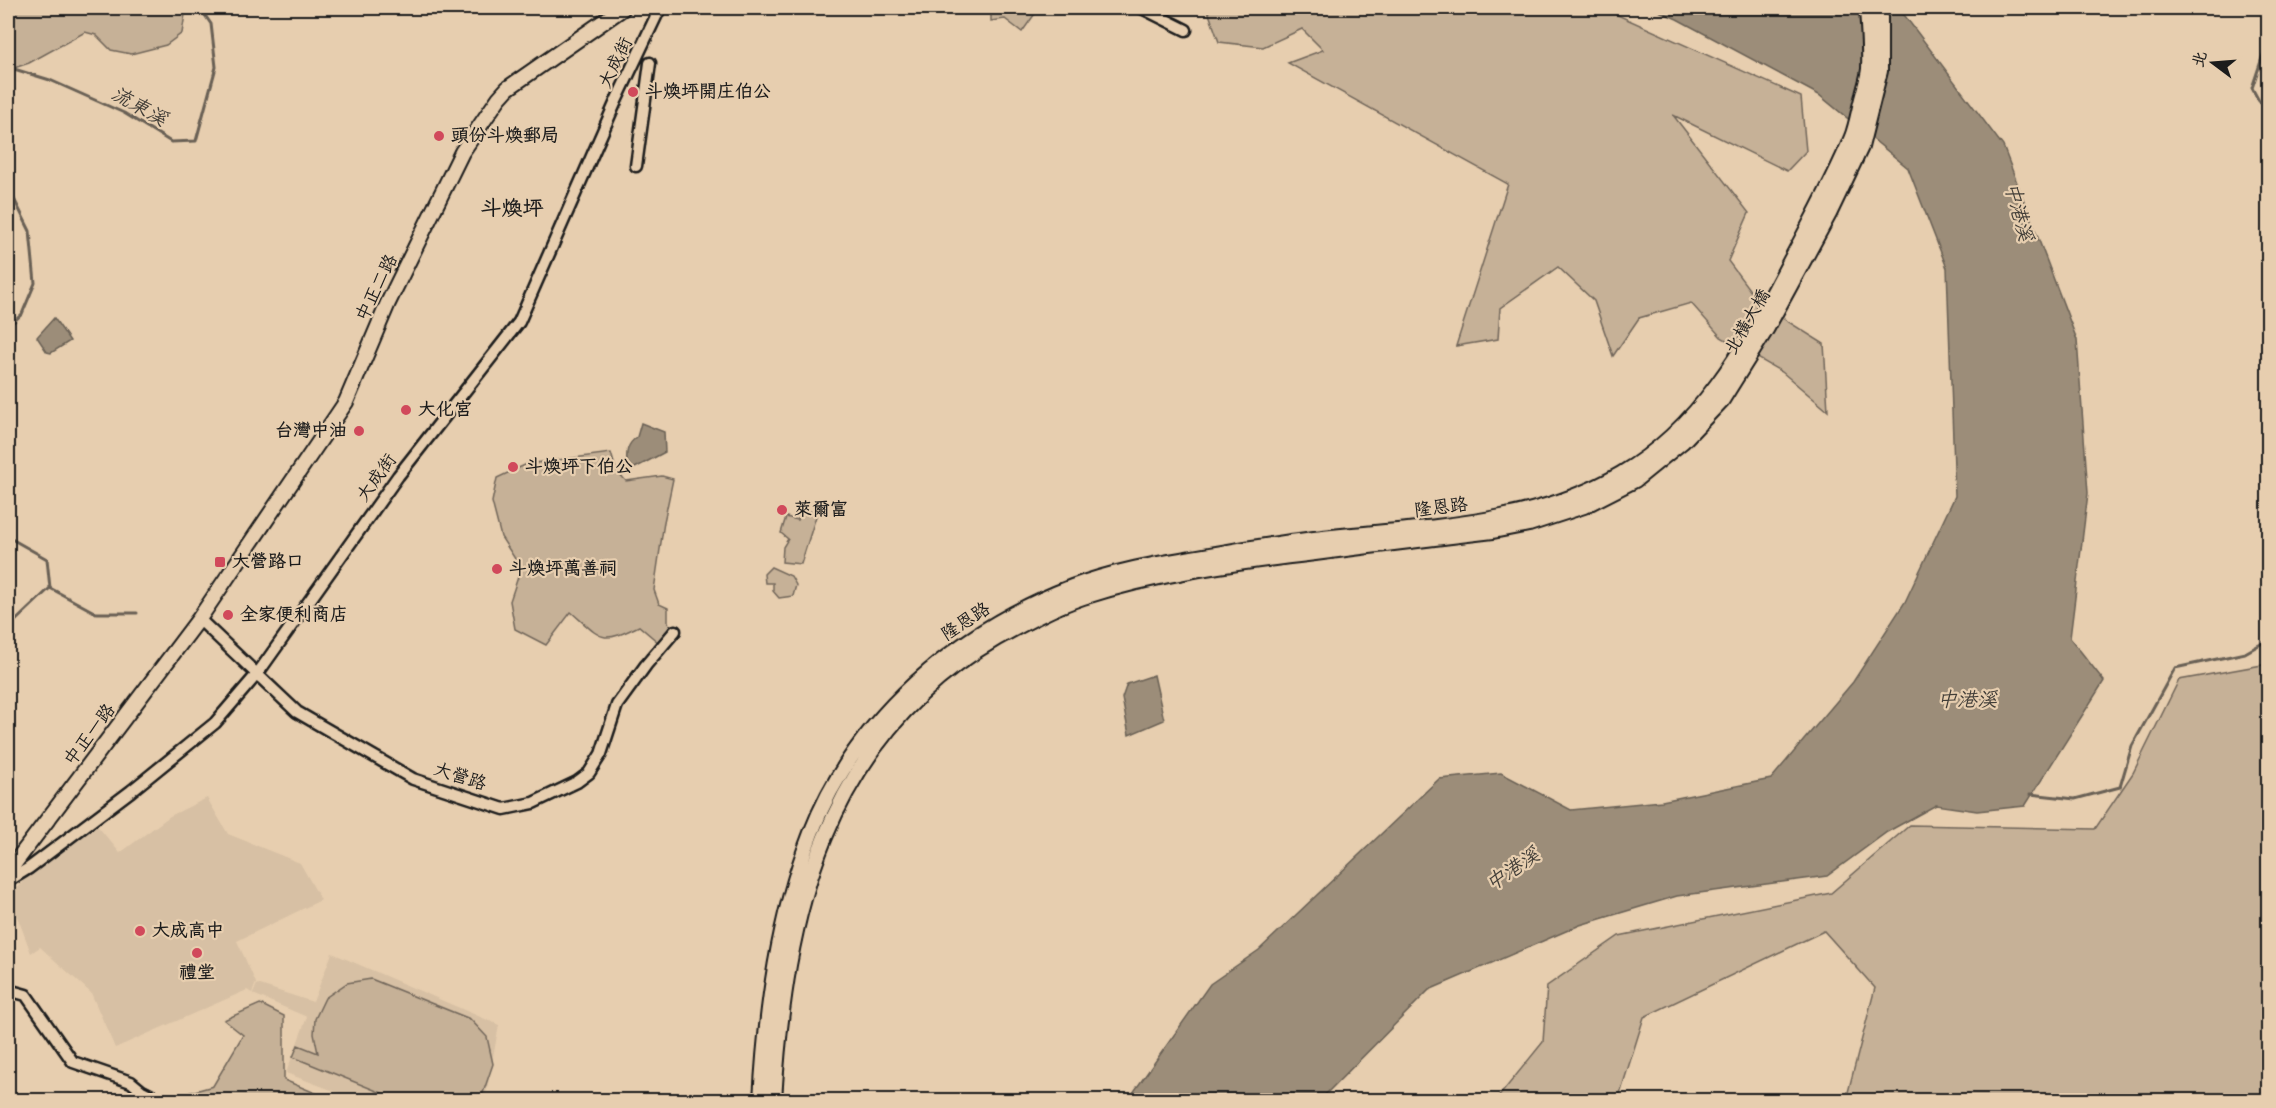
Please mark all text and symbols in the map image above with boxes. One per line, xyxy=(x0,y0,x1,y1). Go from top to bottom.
street label: 大成街 xyxy=(593,33,639,93)
north arrow xyxy=(2183,33,2243,93)
text: 北 xyxy=(2188,49,2212,70)
place label: 斗煥坪開庄伯公 xyxy=(645,80,771,104)
water label: 流東溪 xyxy=(106,81,173,134)
marker: 斗煥坪開庄伯公 xyxy=(626,85,640,99)
place label: 頭份斗煥郵局 xyxy=(451,124,559,148)
marker: 頭份斗煥郵局 xyxy=(432,129,446,143)
water label: 中港溪 xyxy=(1997,180,2039,245)
district label: 斗煥坪 xyxy=(481,195,544,223)
street label: 中正二路 xyxy=(350,250,404,326)
street label: 北橫大橋 xyxy=(1720,285,1776,359)
place label: 大化宮 xyxy=(418,398,472,422)
marker: 大化宮 xyxy=(399,403,413,417)
place label: 台灣中油 xyxy=(275,419,347,443)
marker: 台灣中油 xyxy=(352,424,366,438)
street label: 大成街 xyxy=(351,449,403,507)
place label: 斗煥坪下伯公 xyxy=(525,455,633,479)
marker: 斗煥坪下伯公 xyxy=(506,460,520,474)
street label: 隆恩路 xyxy=(1413,493,1469,523)
place label: 萊爾富 xyxy=(794,498,848,522)
marker: 萊爾富 xyxy=(775,503,789,517)
place label: 大營路口 xyxy=(232,550,304,574)
marker: 大營路口 xyxy=(213,555,227,569)
place label: 斗煥坪萬善祠 xyxy=(509,557,617,581)
marker: 斗煥坪萬善祠 xyxy=(490,562,504,576)
street label: 隆恩路 xyxy=(937,597,995,647)
place label: 全家便利商店 xyxy=(240,603,348,627)
marker: 全家便利商店 xyxy=(221,608,235,622)
water label: 中港溪 xyxy=(1937,687,1998,714)
street label: 中正一路 xyxy=(59,699,121,771)
street label: 大營路 xyxy=(431,757,489,797)
water label: 中港溪 xyxy=(1481,841,1546,898)
place label: 大成高中 xyxy=(152,919,224,943)
marker: 大成高中 xyxy=(133,924,147,938)
marker: 禮堂 xyxy=(190,946,204,960)
place label: 禮堂 xyxy=(179,961,215,985)

